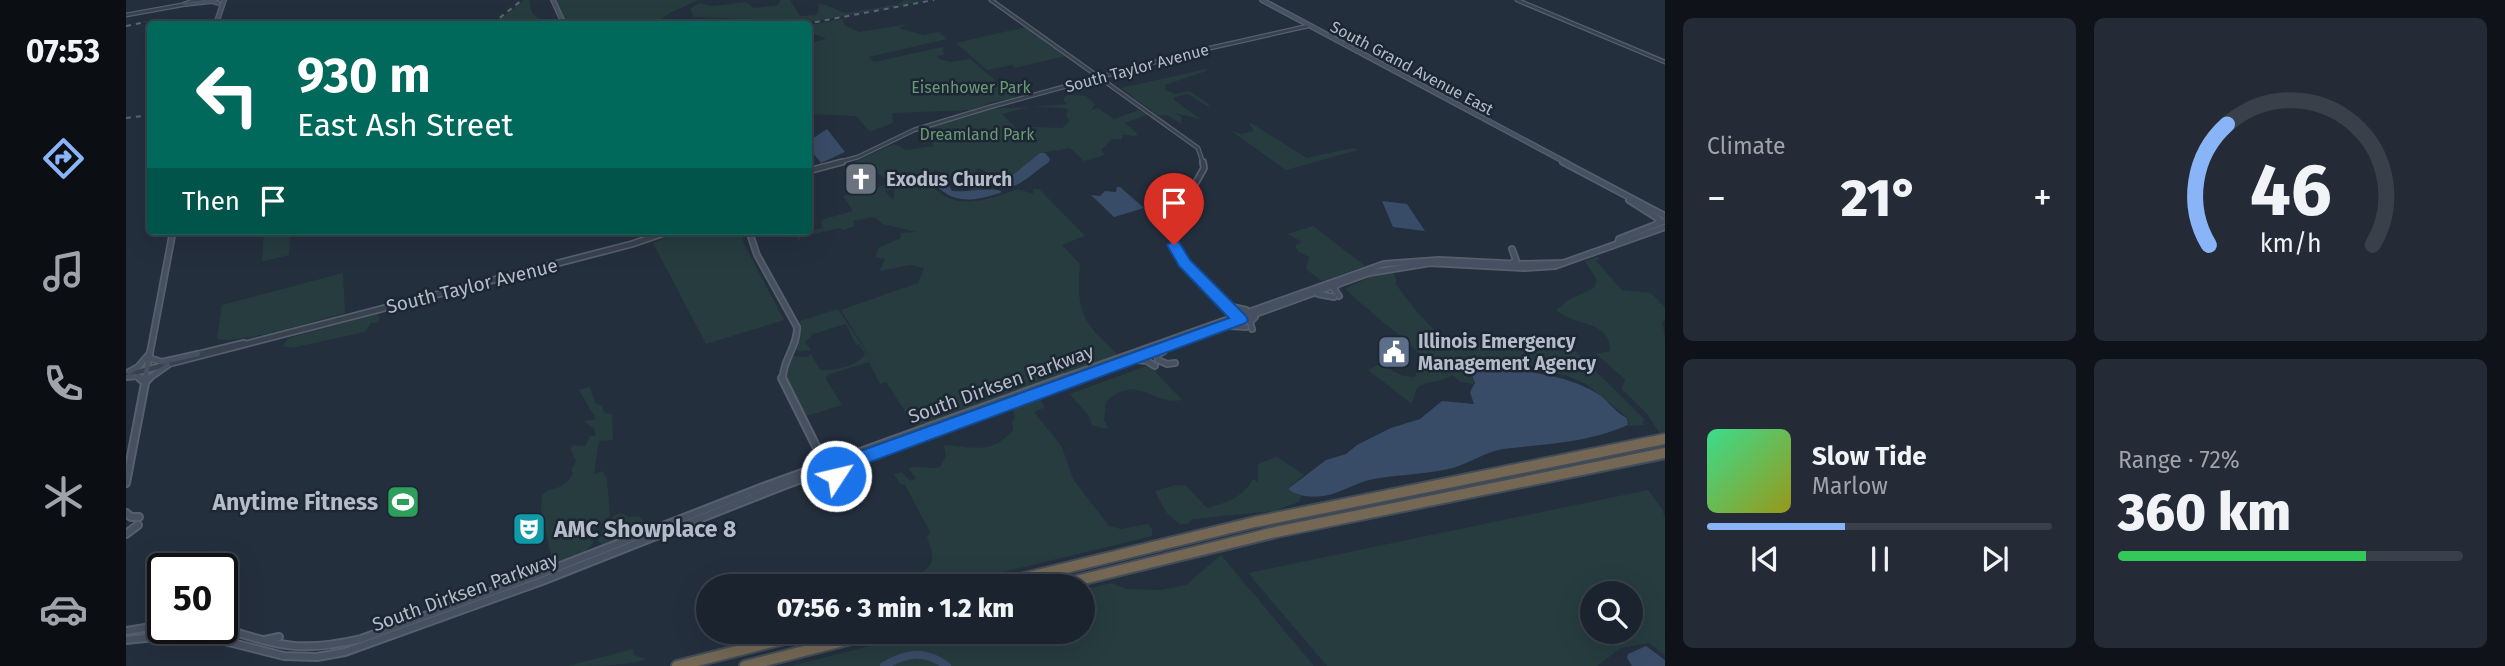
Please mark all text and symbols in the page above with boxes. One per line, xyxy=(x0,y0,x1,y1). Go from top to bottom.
street label: South Grand Avenue East xyxy=(1327,17,1497,119)
text: 07:53 xyxy=(26,32,100,70)
street label: South Taylor Avenue xyxy=(1063,40,1211,96)
text: 930 m xyxy=(297,46,431,105)
icon: left xyxy=(182,49,273,140)
park label: Eisenhower Park xyxy=(911,78,1032,97)
text: East Ash Street xyxy=(297,106,513,144)
park label: Dreamland Park xyxy=(920,125,1035,144)
text: Climate xyxy=(1707,132,1786,160)
icon: directions xyxy=(39,134,88,183)
text: 46 xyxy=(2249,148,2332,235)
church icon: Exodus Church xyxy=(842,160,880,198)
text: 21° xyxy=(1841,167,1918,230)
place label: Exodus Church xyxy=(886,168,1012,191)
pin xyxy=(1144,173,1204,245)
text: − xyxy=(1707,175,1726,221)
text: + xyxy=(2033,175,2052,221)
icon: arrive xyxy=(254,182,292,220)
icon: arrive xyxy=(1155,184,1193,222)
text: Then xyxy=(182,186,240,217)
text: km/h xyxy=(2260,229,2321,259)
icon: music xyxy=(39,247,88,296)
street label: South Taylor Avenue xyxy=(384,254,560,318)
place label: Illinois Emergency Management Agency xyxy=(1418,330,1596,375)
public building icon: Illinois Emergency Management Agency xyxy=(1375,333,1413,371)
street label: South Dirksen Parkway xyxy=(905,340,1097,428)
icon: phone xyxy=(39,359,88,408)
position arrow xyxy=(799,439,873,513)
text: Slow Tide xyxy=(1812,441,1927,472)
text: Range · 72% xyxy=(2118,446,2240,474)
icon: climate xyxy=(39,472,88,521)
text: Marlow xyxy=(1812,472,1888,500)
text: 360 km xyxy=(2118,481,2291,544)
sports icon: Anytime Fitness xyxy=(384,483,422,521)
place label: Anytime Fitness xyxy=(212,488,378,516)
theatre icon: AMC Showplace 8 xyxy=(510,510,548,548)
place label: AMC Showplace 8 xyxy=(553,515,736,543)
icon: previous xyxy=(1746,540,1784,578)
icon: pause xyxy=(1861,540,1899,578)
icon: next xyxy=(1976,540,2014,578)
street label: South Dirksen Parkway xyxy=(369,548,561,636)
speed limit sign: 50 xyxy=(147,553,238,644)
map controls xyxy=(1580,581,1643,644)
button: search xyxy=(1580,581,1643,644)
icon: car xyxy=(39,585,88,634)
text: 07:56 · 3 min · 1.2 km xyxy=(777,593,1014,624)

